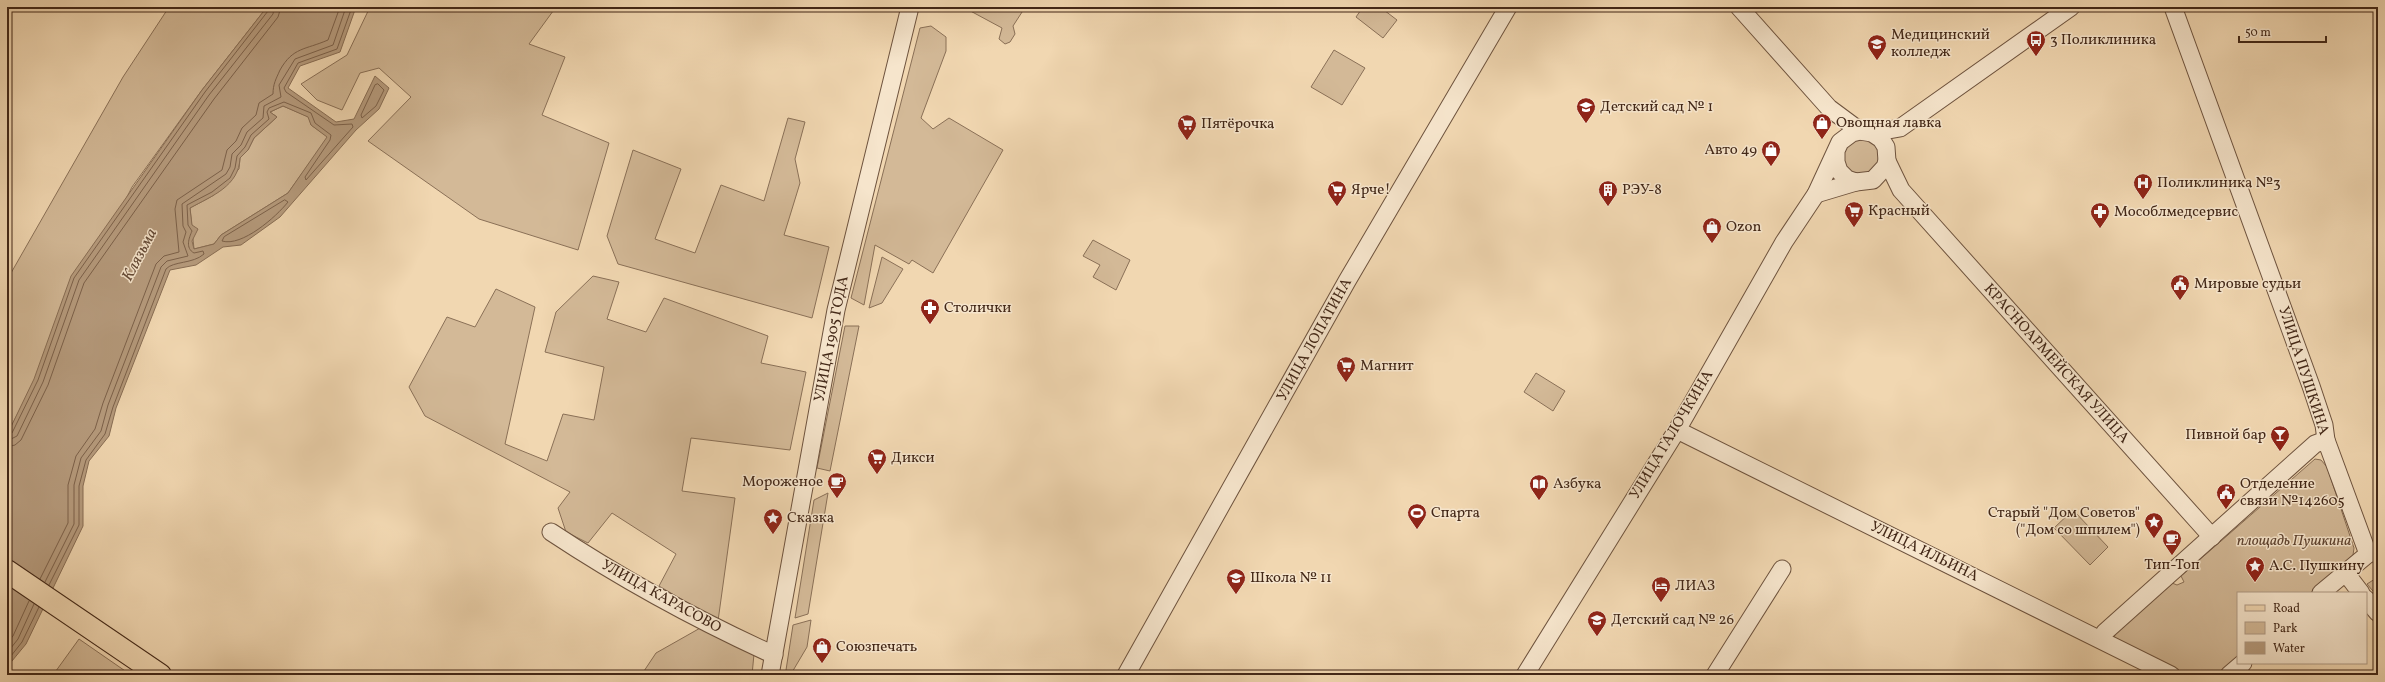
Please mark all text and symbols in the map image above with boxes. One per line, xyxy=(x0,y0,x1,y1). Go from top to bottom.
scale bar xyxy=(2239,18,2326,44)
place label: Медицинский колледж xyxy=(1891,25,1990,63)
text: 50 m xyxy=(2245,25,2271,41)
bus stop icon: 3 Поликлиника xyxy=(2025,29,2047,57)
place label: 3 Поликлиника xyxy=(2050,30,2156,51)
school or university icon: Медицинский колледж xyxy=(1866,33,1888,61)
school or university icon: Детский сад № 1 xyxy=(1575,96,1597,124)
place label: Детский сад № 1 xyxy=(1600,97,1713,118)
shop icon: Овощная лавка xyxy=(1811,112,1833,140)
supermarket icon: Пятёрочка xyxy=(1176,113,1198,141)
place label: Овощная лавка xyxy=(1836,113,1942,134)
place label: Пятёрочка xyxy=(1201,114,1275,135)
shop icon: Авто 49 xyxy=(1760,139,1782,167)
place label: Авто 49 xyxy=(1705,140,1757,161)
hospital icon: Поликлиника №3 xyxy=(2132,172,2154,200)
place label: Поликлиника №3 xyxy=(2157,173,2281,194)
supermarket icon: Ярче! xyxy=(1326,179,1348,207)
building icon: РЭУ-8 xyxy=(1597,179,1619,207)
place label: Ярче! xyxy=(1351,180,1391,201)
place label: РЭУ-8 xyxy=(1622,180,1662,201)
supermarket icon: Красный xyxy=(1843,200,1865,228)
place label: Красный xyxy=(1868,201,1930,222)
pharmacy icon: Мособлмедсервис xyxy=(2089,201,2111,229)
place label: Мособлмедсервис xyxy=(2114,202,2238,223)
shop icon: Ozon xyxy=(1701,216,1723,244)
place label: Ozon xyxy=(1726,217,1761,238)
water label: Клязьма xyxy=(117,224,163,285)
public building icon: Мировые судьи xyxy=(2169,273,2191,301)
street label: УЛИЦА 1905 ГОДА xyxy=(809,274,855,404)
street label: УЛИЦА ЛОПАТИНА xyxy=(1272,274,1358,406)
place label: Мировые судьи xyxy=(2194,274,2301,295)
street label: КРАСНОАРМЕЙСКАЯ УЛИЦА xyxy=(1978,279,2134,449)
pharmacy icon: Столички xyxy=(919,297,941,325)
place label: Столички xyxy=(944,298,1011,319)
street label: УЛИЦА ПУШКИНА xyxy=(2272,304,2334,438)
supermarket icon: Магнит xyxy=(1335,355,1357,383)
place label: Магнит xyxy=(1360,356,1414,377)
street label: УЛИЦА ГАЛОЧКИНА xyxy=(1625,366,1719,504)
bar icon: Пивной бар xyxy=(2269,424,2291,452)
place label: Пивной бар xyxy=(2185,425,2266,446)
supermarket icon: Дикси xyxy=(866,447,888,475)
place label: Дикси xyxy=(891,448,935,469)
cafe icon: Мороженое xyxy=(826,471,848,499)
place label: Мороженое xyxy=(742,472,823,493)
library icon: Азбука xyxy=(1528,473,1550,501)
place label: Азбука xyxy=(1553,474,1601,495)
place label: Отделение связи №142605 xyxy=(2240,474,2345,512)
public building icon: Отделение связи №142605 xyxy=(2215,482,2237,510)
sports icon: Спарта xyxy=(1406,502,1428,530)
place label: Спарта xyxy=(1431,503,1480,524)
place label: Старый "Дом Советов" ("Дом со шпилем") xyxy=(1988,503,2140,541)
place icon: Сказка xyxy=(762,507,784,535)
place label: Сказка xyxy=(787,508,834,529)
place icon: Старый "Дом Советов" ("Дом со шпилем") xyxy=(2143,511,2165,539)
street label: УЛИЦА ИЛЬИНА xyxy=(1866,517,1982,588)
cafe icon: Тип-Топ xyxy=(2161,528,2183,556)
park label: площадь Пушкина xyxy=(2237,531,2351,552)
street label: УЛИЦА КАРАСОВО xyxy=(597,555,725,639)
place label: Тип-Топ xyxy=(2144,555,2200,576)
place icon: А.С. Пушкину xyxy=(2244,555,2266,583)
place label: А.С. Пушкину xyxy=(2269,556,2365,577)
school or university icon: Школа № 11 xyxy=(1225,567,1247,595)
place label: Школа № 11 xyxy=(1250,568,1332,589)
hotel icon: ЛИАЗ xyxy=(1650,575,1672,603)
place label: ЛИАЗ xyxy=(1675,576,1715,597)
legend xyxy=(2237,592,2367,664)
text: Road xyxy=(2273,601,2300,617)
school or university icon: Детский сад № 26 xyxy=(1586,609,1608,637)
place label: Детский сад № 26 xyxy=(1611,610,1734,631)
text: Park xyxy=(2273,621,2298,637)
shop icon: Союзпечать xyxy=(811,636,833,664)
place label: Союзпечать xyxy=(836,637,917,658)
text: Water xyxy=(2273,641,2305,657)

